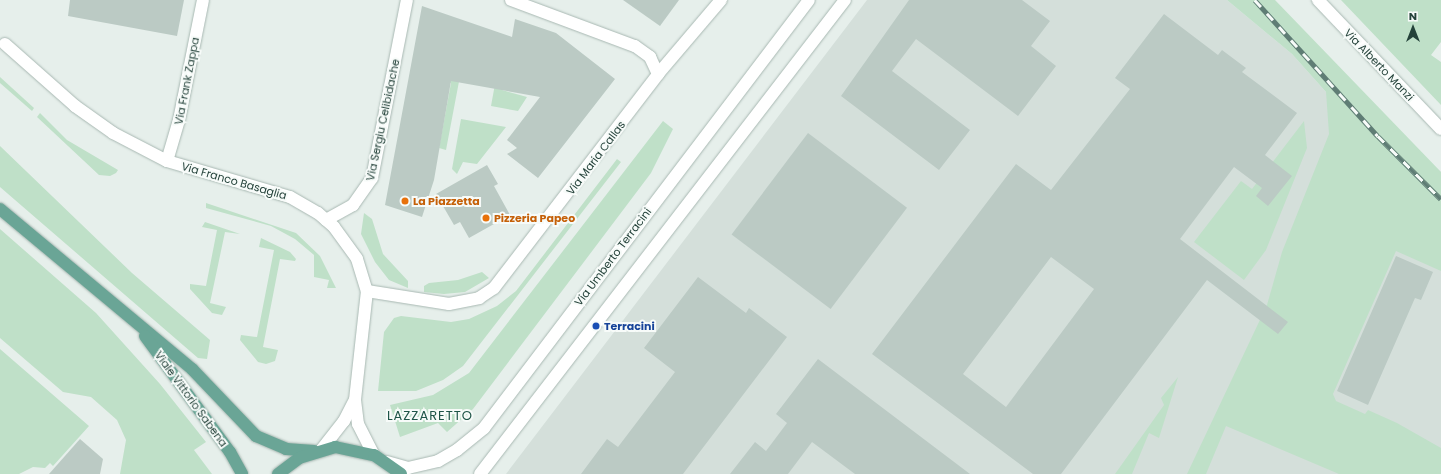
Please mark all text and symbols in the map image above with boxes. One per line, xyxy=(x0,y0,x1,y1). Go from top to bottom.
north arrow xyxy=(1393,8,1433,48)
text: N xyxy=(1409,8,1417,24)
street label: Via Alberto Manzi xyxy=(1341,26,1417,104)
street label: Via Frank Zappa xyxy=(172,36,202,126)
street label: Via Sergiu Celibidache xyxy=(364,58,402,182)
street label: Via Maria Callas xyxy=(564,118,628,198)
street label: Via Franco Basaglia xyxy=(180,160,288,202)
place label: La Piazzetta xyxy=(413,194,480,208)
marker: La Piazzetta xyxy=(400,196,410,206)
street label: Via Umberto Terracini xyxy=(572,205,654,309)
place label: Pizzeria Papeo xyxy=(494,211,575,225)
marker: Pizzeria Papeo xyxy=(481,213,491,223)
place label: Terracini xyxy=(604,319,655,333)
marker: Terracini xyxy=(591,321,601,331)
street label: Viale Vittorio Sabena xyxy=(152,349,230,449)
district label: LAZZARETTO xyxy=(387,408,473,424)

